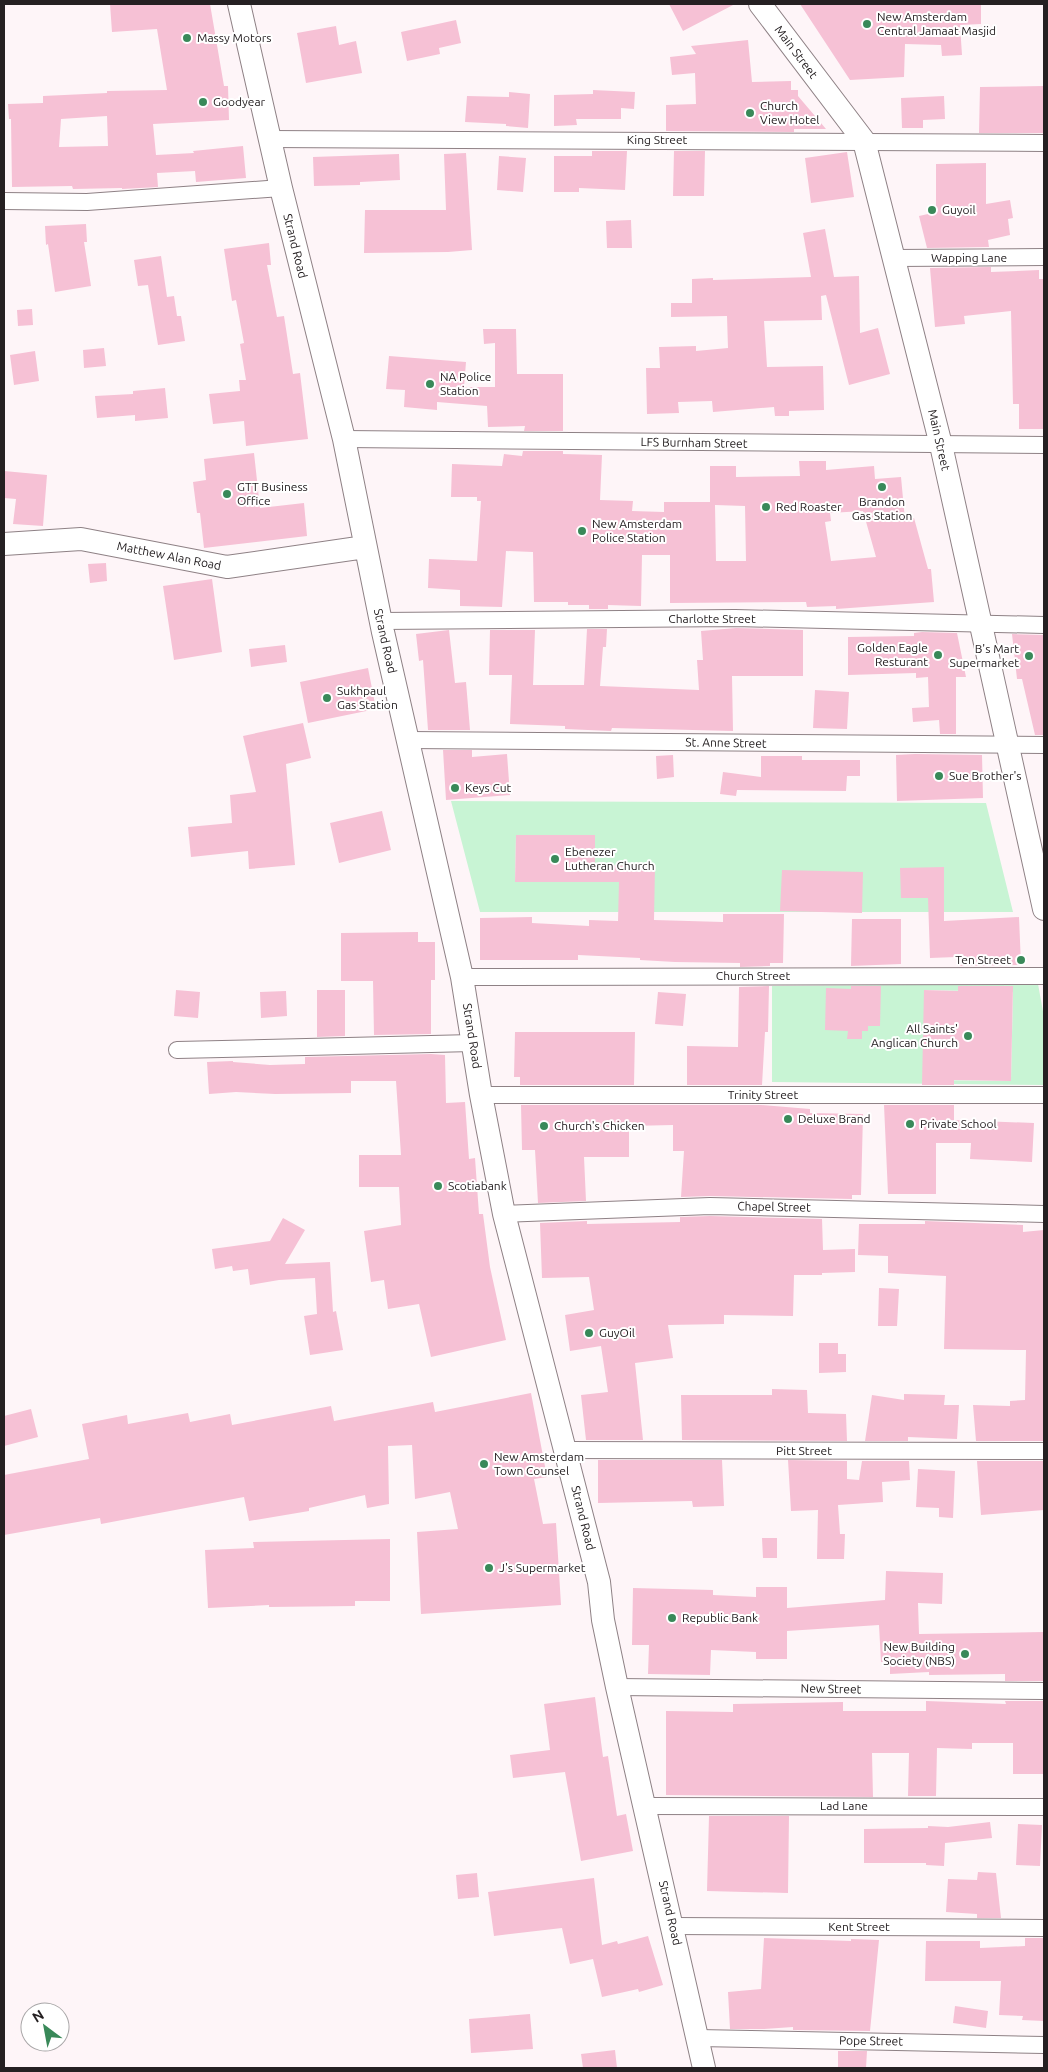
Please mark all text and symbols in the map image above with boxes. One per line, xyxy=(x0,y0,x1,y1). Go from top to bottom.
place label: New Amsterdam Central Jamaat Masjid xyxy=(877,10,996,37)
marker: New Amsterdam Central Jamaat Masjid xyxy=(861,18,873,30)
street label: Main Street xyxy=(772,23,821,81)
place label: Massy Motors xyxy=(197,31,271,44)
marker: Massy Motors xyxy=(181,32,193,44)
place label: Goodyear xyxy=(213,95,266,108)
marker: Goodyear xyxy=(197,96,209,108)
place label: Church View Hotel xyxy=(760,99,819,126)
marker: Church View Hotel xyxy=(744,107,756,119)
street label: King Street xyxy=(627,133,688,146)
place label: Guyoil xyxy=(942,203,976,216)
marker: Guyoil xyxy=(926,204,938,216)
street label: Strand Road xyxy=(281,212,310,279)
street label: Wapping Lane xyxy=(931,251,1007,264)
place label: NA Police Station xyxy=(440,370,491,397)
marker: NA Police Station xyxy=(424,378,436,390)
street label: Main Street xyxy=(926,408,953,472)
street label: LFS Burnham Street xyxy=(640,435,748,450)
place label: GTT Business Office xyxy=(237,480,308,507)
marker: Brandon Gas Station xyxy=(876,481,888,493)
marker: GTT Business Office xyxy=(221,488,233,500)
place label: Brandon Gas Station xyxy=(852,495,912,522)
place label: Red Roaster xyxy=(776,500,842,513)
marker: Red Roaster xyxy=(760,501,772,513)
place label: New Amsterdam Police Station xyxy=(592,517,682,544)
marker: New Amsterdam Police Station xyxy=(576,525,588,537)
street label: Matthew Alan Road xyxy=(116,539,222,572)
street label: Strand Road xyxy=(372,607,399,675)
street label: Charlotte Street xyxy=(668,612,756,625)
place label: Golden Eagle Resturant xyxy=(857,641,928,668)
place label: B's Mart Supermarket xyxy=(949,642,1019,669)
marker: Golden Eagle Resturant xyxy=(932,649,944,661)
marker: B's Mart Supermarket xyxy=(1023,650,1035,662)
place label: Sukhpaul Gas Station xyxy=(337,684,398,711)
marker: Sukhpaul Gas Station xyxy=(321,692,333,704)
street label: St. Anne Street xyxy=(685,735,767,750)
place label: Sue Brother's xyxy=(949,769,1022,782)
marker: Sue Brother's xyxy=(933,770,945,782)
place label: Keys Cut xyxy=(465,781,512,794)
marker: Keys Cut xyxy=(449,782,461,794)
place label: Ebenezer Lutheran Church xyxy=(565,845,655,872)
marker: Ebenezer Lutheran Church xyxy=(549,853,561,865)
place label: Ten Street xyxy=(955,953,1011,966)
marker: Ten Street xyxy=(1015,954,1027,966)
street label: Church Street xyxy=(716,969,790,982)
street label: Strand Road xyxy=(461,1002,484,1070)
place label: All Saints' Anglican Church xyxy=(871,1022,958,1049)
marker: All Saints' Anglican Church xyxy=(962,1030,974,1042)
street label: Trinity Street xyxy=(728,1088,798,1101)
place label: Deluxe Brand xyxy=(798,1112,871,1125)
marker: Deluxe Brand xyxy=(782,1113,794,1125)
place label: Private School xyxy=(920,1117,997,1130)
marker: Private School xyxy=(904,1118,916,1130)
place label: Church's Chicken xyxy=(554,1119,645,1132)
marker: Church's Chicken xyxy=(538,1120,550,1132)
place label: Scotiabank xyxy=(448,1179,507,1192)
marker: Scotiabank xyxy=(432,1180,444,1192)
street label: Chapel Street xyxy=(737,1199,811,1214)
place label: GuyOil xyxy=(599,1326,635,1339)
marker: GuyOil xyxy=(583,1327,595,1339)
street label: Pitt Street xyxy=(776,1444,832,1457)
place label: New Amsterdam Town Counsel xyxy=(494,1450,584,1477)
marker: New Amsterdam Town Counsel xyxy=(478,1458,490,1470)
street label: Strand Road xyxy=(569,1484,598,1551)
place label: J's Supermarket xyxy=(499,1561,586,1574)
marker: J's Supermarket xyxy=(483,1562,495,1574)
place label: Republic Bank xyxy=(682,1611,758,1624)
marker: Republic Bank xyxy=(666,1612,678,1624)
place label: New Building Society (NBS) xyxy=(883,1640,955,1668)
marker: New Building Society (NBS) xyxy=(959,1648,971,1660)
street label: New Street xyxy=(801,1681,862,1696)
street label: Lad Lane xyxy=(820,1799,868,1812)
street label: Strand Road xyxy=(657,1879,684,1947)
street label: Kent Street xyxy=(828,1920,890,1933)
north arrow xyxy=(20,2002,70,2052)
text: N xyxy=(29,2006,47,2026)
street label: Pope Street xyxy=(839,2033,903,2048)

